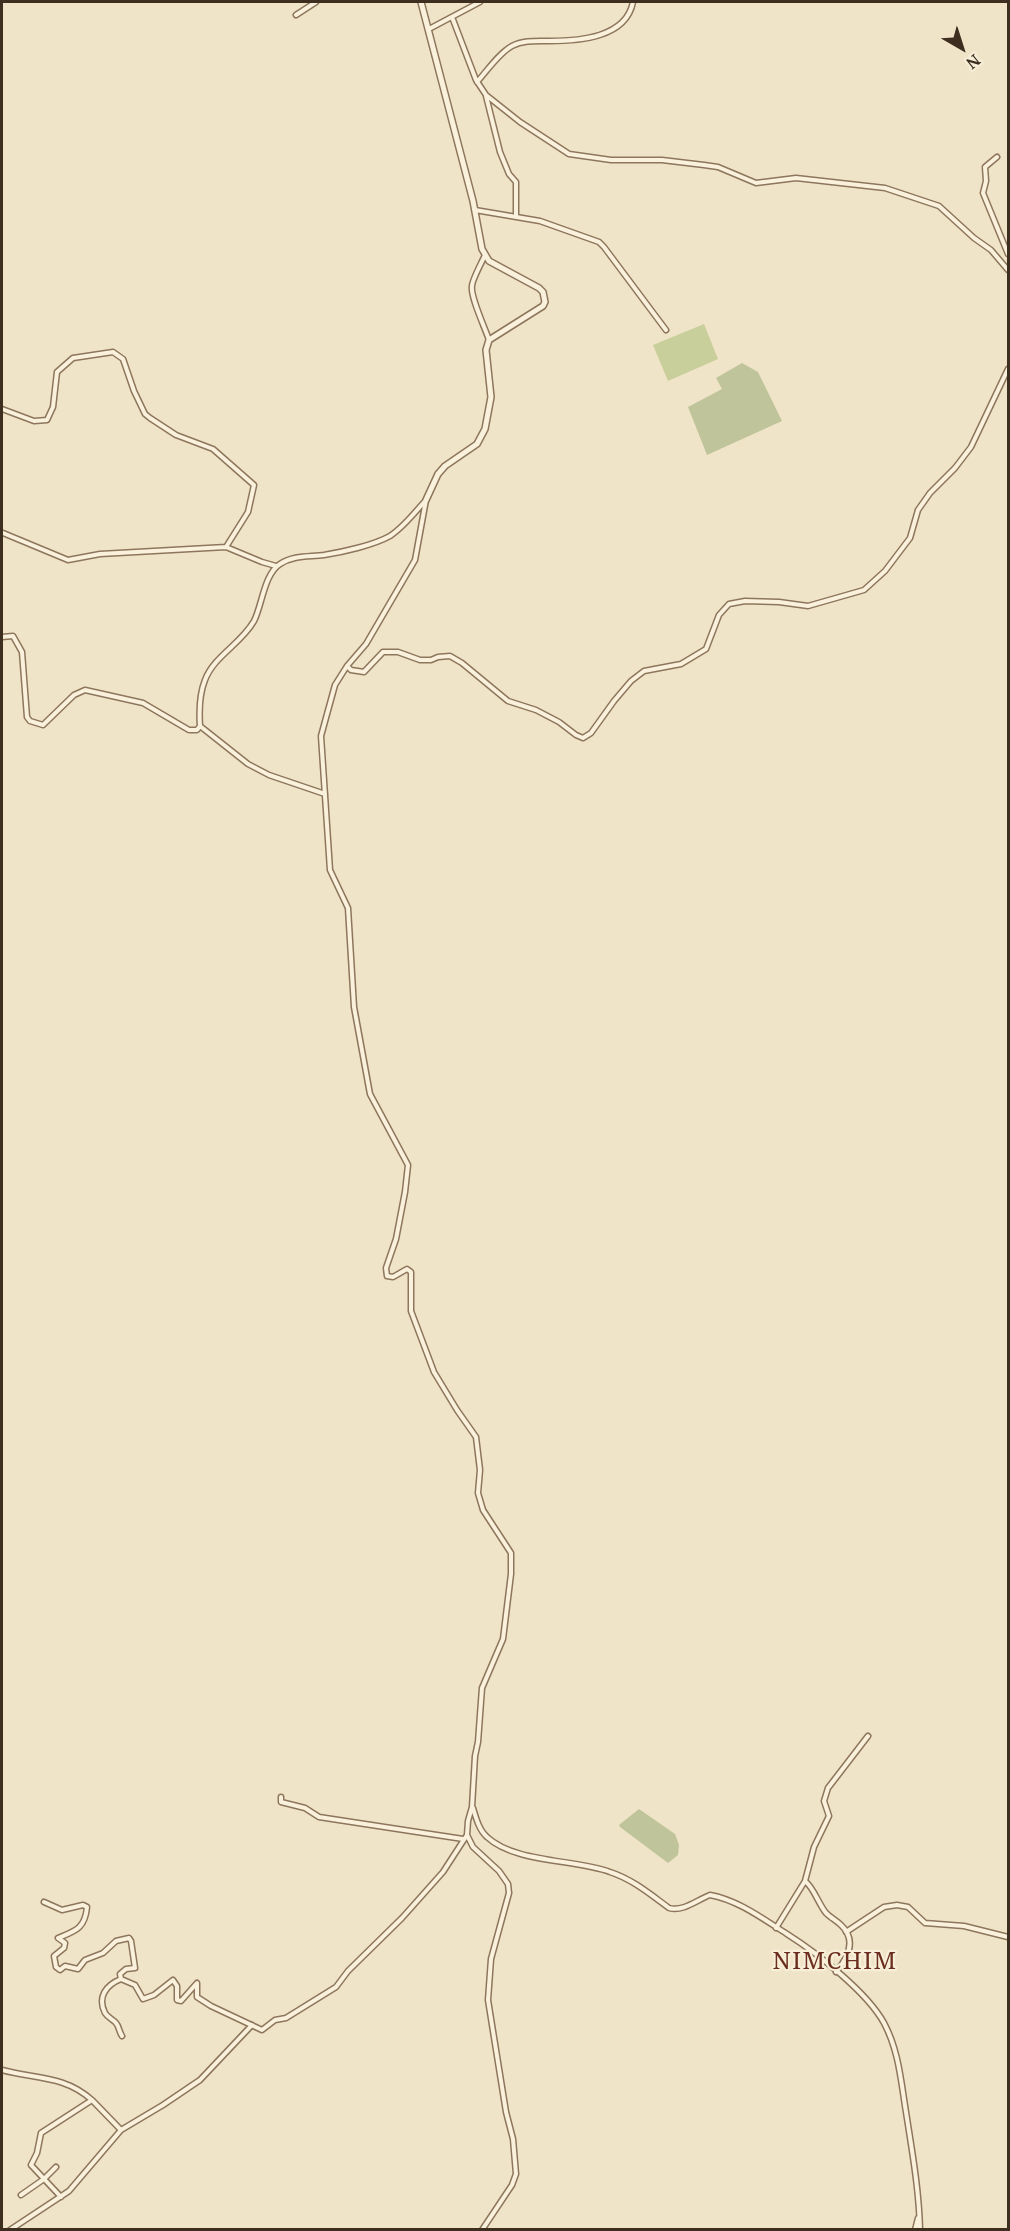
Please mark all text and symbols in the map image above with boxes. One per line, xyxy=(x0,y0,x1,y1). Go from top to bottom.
north arrow xyxy=(932,18,992,78)
text: N xyxy=(962,49,985,74)
district label: NIMCHIM xyxy=(772,1948,898,1976)

